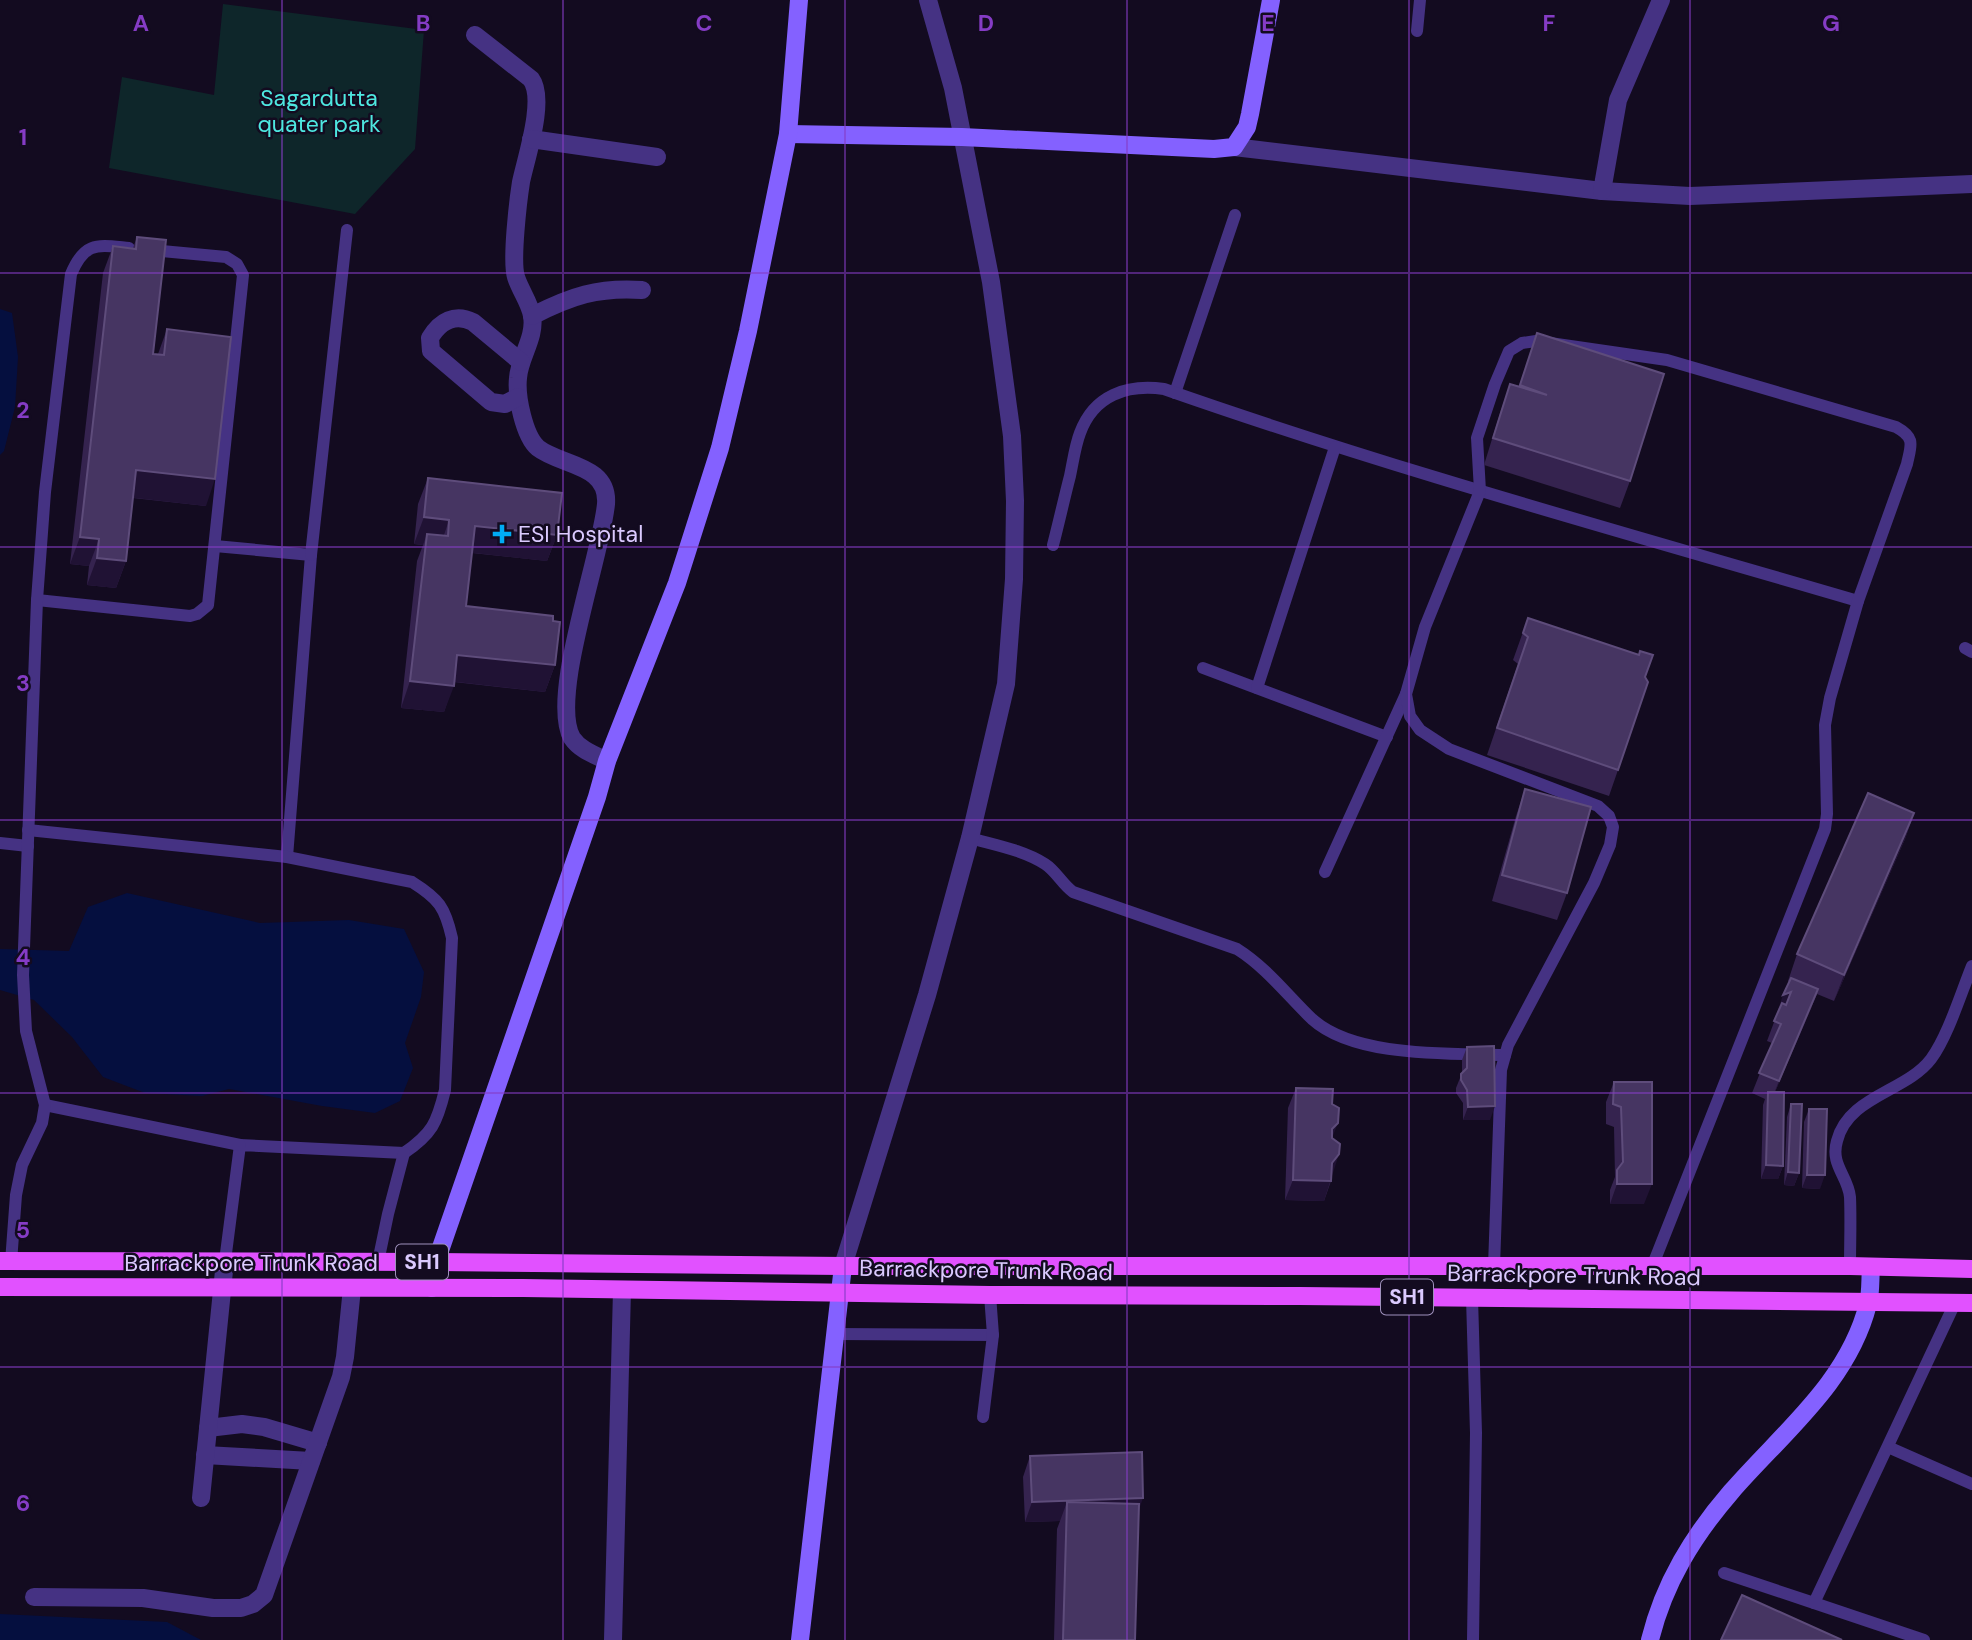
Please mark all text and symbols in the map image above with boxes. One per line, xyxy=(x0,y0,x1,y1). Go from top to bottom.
text: A xyxy=(133,8,149,38)
text: B xyxy=(416,8,430,38)
text: C xyxy=(696,8,712,38)
text: D xyxy=(978,8,994,38)
text: E xyxy=(1261,8,1275,38)
text: F xyxy=(1543,8,1556,38)
text: G xyxy=(1822,8,1840,38)
park label: Sagardutta quater park xyxy=(257,83,381,139)
text: 1 xyxy=(19,122,27,152)
text: 2 xyxy=(16,395,30,425)
place label: ESI Hospital xyxy=(518,519,643,549)
marker: ESI Hospital xyxy=(492,524,512,544)
text: 3 xyxy=(16,668,30,698)
text: 4 xyxy=(16,942,31,972)
text: 5 xyxy=(16,1215,30,1245)
road number: SH1 xyxy=(396,1244,448,1280)
street label: Barrackpore Trunk Road xyxy=(124,1248,378,1278)
street label: Barrackpore Trunk Road xyxy=(859,1253,1113,1287)
street label: Barrackpore Trunk Road xyxy=(1447,1258,1701,1292)
road number: SH1 xyxy=(1381,1280,1433,1314)
text: 6 xyxy=(16,1488,30,1518)

